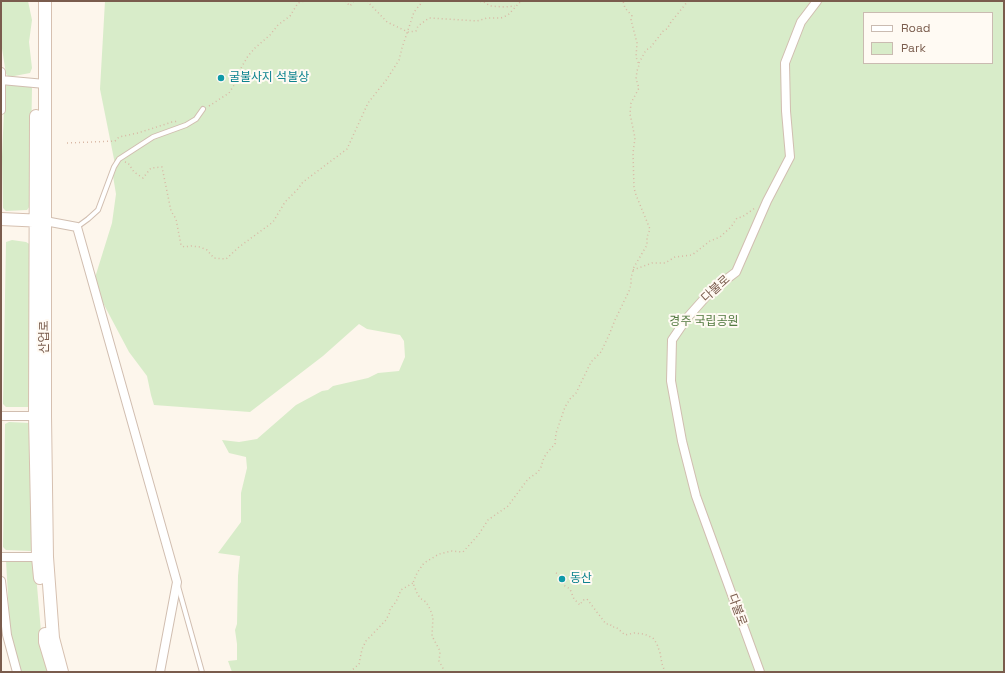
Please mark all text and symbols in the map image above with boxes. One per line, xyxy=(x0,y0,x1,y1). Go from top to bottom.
legend xyxy=(863,12,993,64)
text: Road xyxy=(901,20,930,36)
text: Park xyxy=(901,40,926,56)
place label: 굴불사지 석불상 xyxy=(229,71,309,85)
marker: 굴불사지 석불상 xyxy=(216,73,226,83)
street label: 다불로 xyxy=(699,273,733,305)
park label: 경주 국립공원 xyxy=(669,315,739,329)
street label: 산업로 xyxy=(38,320,52,354)
place label: 동산 xyxy=(570,572,592,586)
marker: 동산 xyxy=(557,574,567,584)
street label: 다불로 xyxy=(725,592,749,628)

